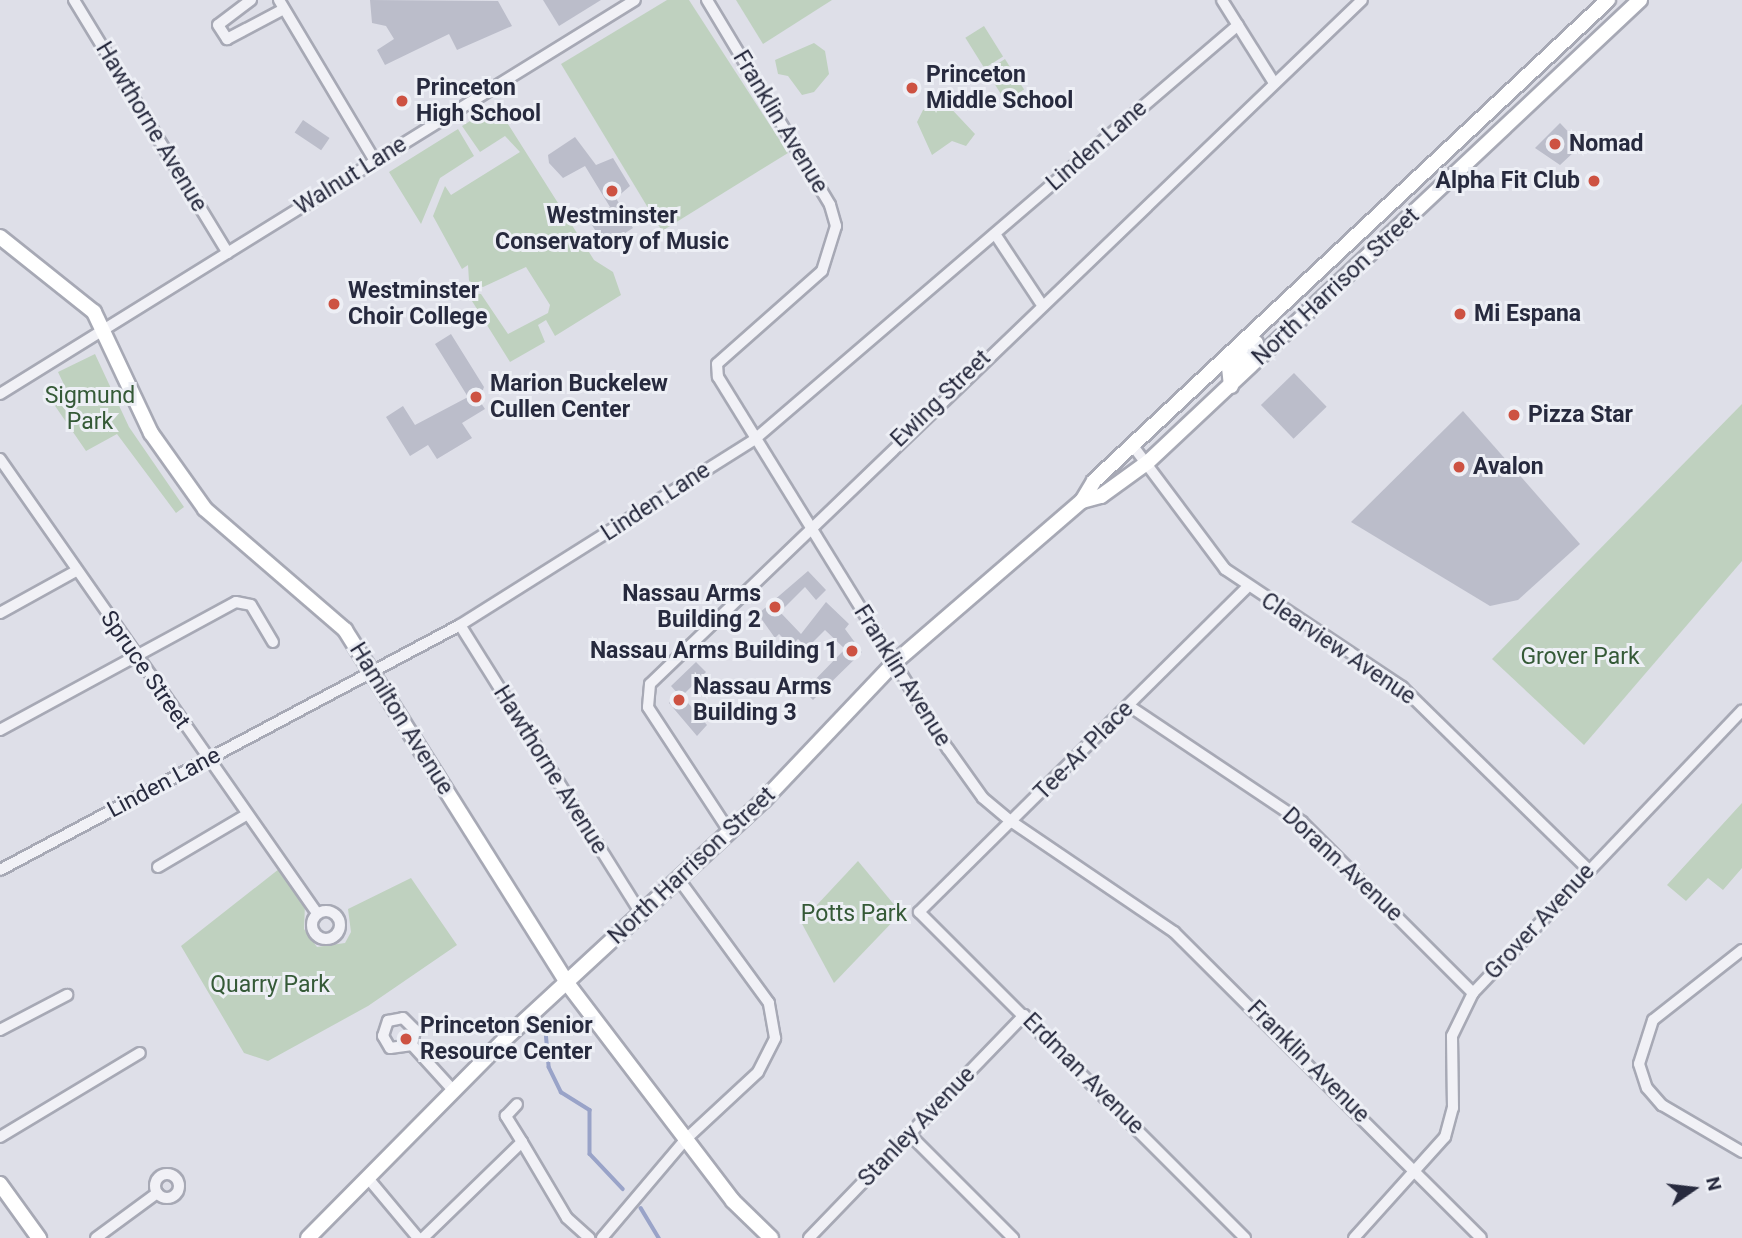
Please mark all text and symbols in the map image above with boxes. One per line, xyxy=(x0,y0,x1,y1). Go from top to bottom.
street label: Hawthorne Avenue xyxy=(89,37,213,217)
street label: Franklin Avenue xyxy=(727,46,833,198)
place label: Princeton Middle School xyxy=(926,61,1073,115)
place label: Princeton High School xyxy=(416,74,541,128)
marker: Princeton Middle School xyxy=(904,80,920,96)
marker: Princeton High School xyxy=(394,93,410,109)
street label: Linden Lane xyxy=(1041,95,1153,197)
place label: Nomad xyxy=(1569,130,1643,158)
street label: Walnut Lane xyxy=(290,131,412,221)
marker: Nomad xyxy=(1547,136,1563,152)
place label: Alpha Fit Club xyxy=(1435,167,1580,195)
marker: Alpha Fit Club xyxy=(1586,173,1602,189)
marker: Westminster Conservatory of Music xyxy=(604,183,620,199)
place label: Westminster Conservatory of Music xyxy=(495,202,729,256)
street label: North Harrison Street xyxy=(1247,203,1425,371)
place label: Westminster Choir College xyxy=(348,277,487,331)
marker: Westminster Choir College xyxy=(326,296,342,312)
place label: Mi Espana xyxy=(1474,300,1581,328)
marker: Mi Espana xyxy=(1452,306,1468,322)
street label: Ewing Street xyxy=(885,345,997,453)
place label: Marion Buckelew Cullen Center xyxy=(490,370,668,424)
park label: Sigmund Park xyxy=(45,382,135,436)
marker: Marion Buckelew Cullen Center xyxy=(468,389,484,405)
place label: Pizza Star xyxy=(1528,401,1633,429)
marker: Pizza Star xyxy=(1506,407,1522,423)
place label: Avalon xyxy=(1473,453,1544,481)
street label: Linden Lane xyxy=(596,457,716,547)
marker: Avalon xyxy=(1451,459,1467,475)
place label: Nassau Arms Building 2 xyxy=(622,580,761,634)
street label: Clearview Avenue xyxy=(1256,587,1420,711)
marker: Nassau Arms Building 2 xyxy=(767,599,783,615)
street label: Franklin Avenue xyxy=(848,600,956,752)
street label: Spruce Street xyxy=(94,606,196,734)
place label: Nassau Arms Building 1 xyxy=(590,637,838,665)
street label: Hamilton Avenue xyxy=(343,638,459,800)
marker: Nassau Arms Building 1 xyxy=(844,643,860,659)
park label: Grover Park xyxy=(1520,643,1640,671)
place label: Nassau Arms Building 3 xyxy=(693,673,832,727)
street label: Hawthorne Avenue xyxy=(487,681,613,859)
marker: Nassau Arms Building 3 xyxy=(671,692,687,708)
street label: Tee-Ar Place xyxy=(1029,696,1139,806)
street label: Linden Lane xyxy=(103,742,225,824)
street label: North Harrison Street xyxy=(603,782,781,950)
street label: Dorann Avenue xyxy=(1276,802,1408,928)
street label: Grover Avenue xyxy=(1479,858,1601,986)
park label: Potts Park xyxy=(801,900,907,928)
park label: Quarry Park xyxy=(210,971,330,999)
street label: Franklin Avenue xyxy=(1241,995,1375,1129)
street label: Erdman Avenue xyxy=(1017,1008,1149,1140)
place label: Princeton Senior Resource Center xyxy=(420,1012,593,1066)
marker: Princeton Senior Resource Center xyxy=(398,1031,414,1047)
street label: Stanley Avenue xyxy=(853,1061,981,1193)
north arrow xyxy=(1658,1154,1728,1224)
text: N xyxy=(1701,1175,1727,1193)

